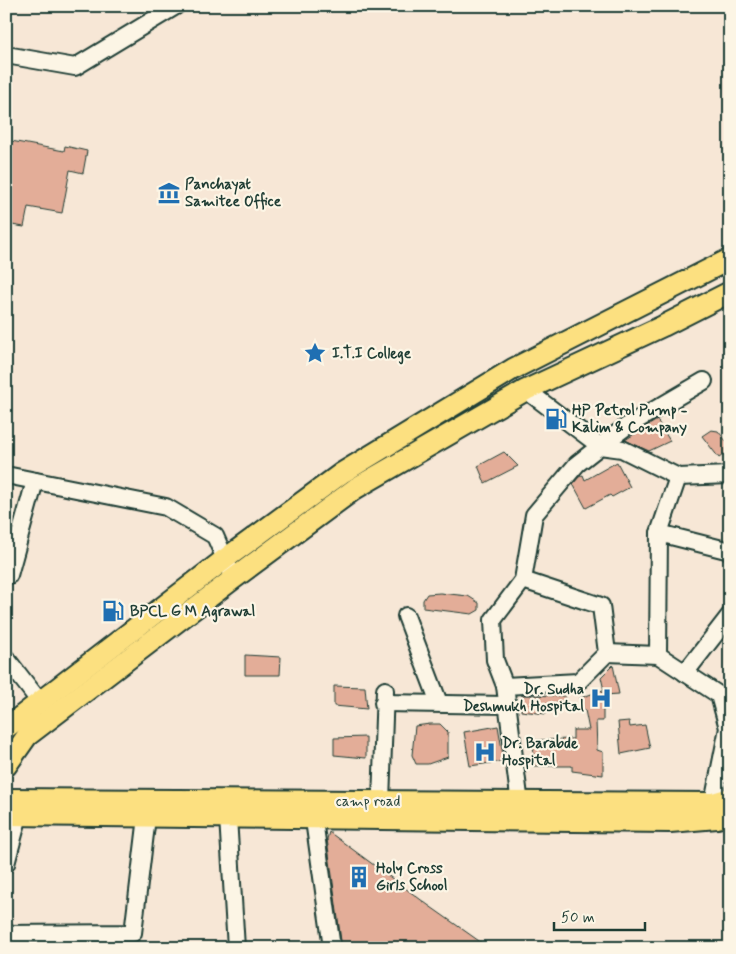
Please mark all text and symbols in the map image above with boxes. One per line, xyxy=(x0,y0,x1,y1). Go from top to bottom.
place label: Panchayat Samitee Office xyxy=(185,175,282,212)
museum icon: Panchayat Samitee Office xyxy=(156,180,182,206)
place icon: I.T.I College xyxy=(302,340,328,366)
place label: I.T.I College xyxy=(332,344,412,365)
place label: HP Petrol Pump - Kalim & Company xyxy=(572,401,688,438)
fuel station icon: HP Petrol Pump - Kalim & Company xyxy=(543,406,569,432)
fuel station icon: BPCL G M Agrawal xyxy=(100,598,126,624)
place label: BPCL G M Agrawal xyxy=(130,602,256,623)
place label: Dr. Sudha Deshmukh Hospital xyxy=(463,680,584,717)
hospital icon: Dr. Sudha Deshmukh Hospital xyxy=(588,685,614,711)
place label: Dr. Barabde Hospital xyxy=(502,734,578,771)
hospital icon: Dr. Barabde Hospital xyxy=(472,739,498,765)
street label: camp road xyxy=(336,792,400,812)
place label: Holy Cross Girls School xyxy=(376,859,448,896)
building icon: Holy Cross Girls School xyxy=(346,864,372,890)
scale bar xyxy=(554,899,645,931)
text: 50 m xyxy=(561,908,595,928)

